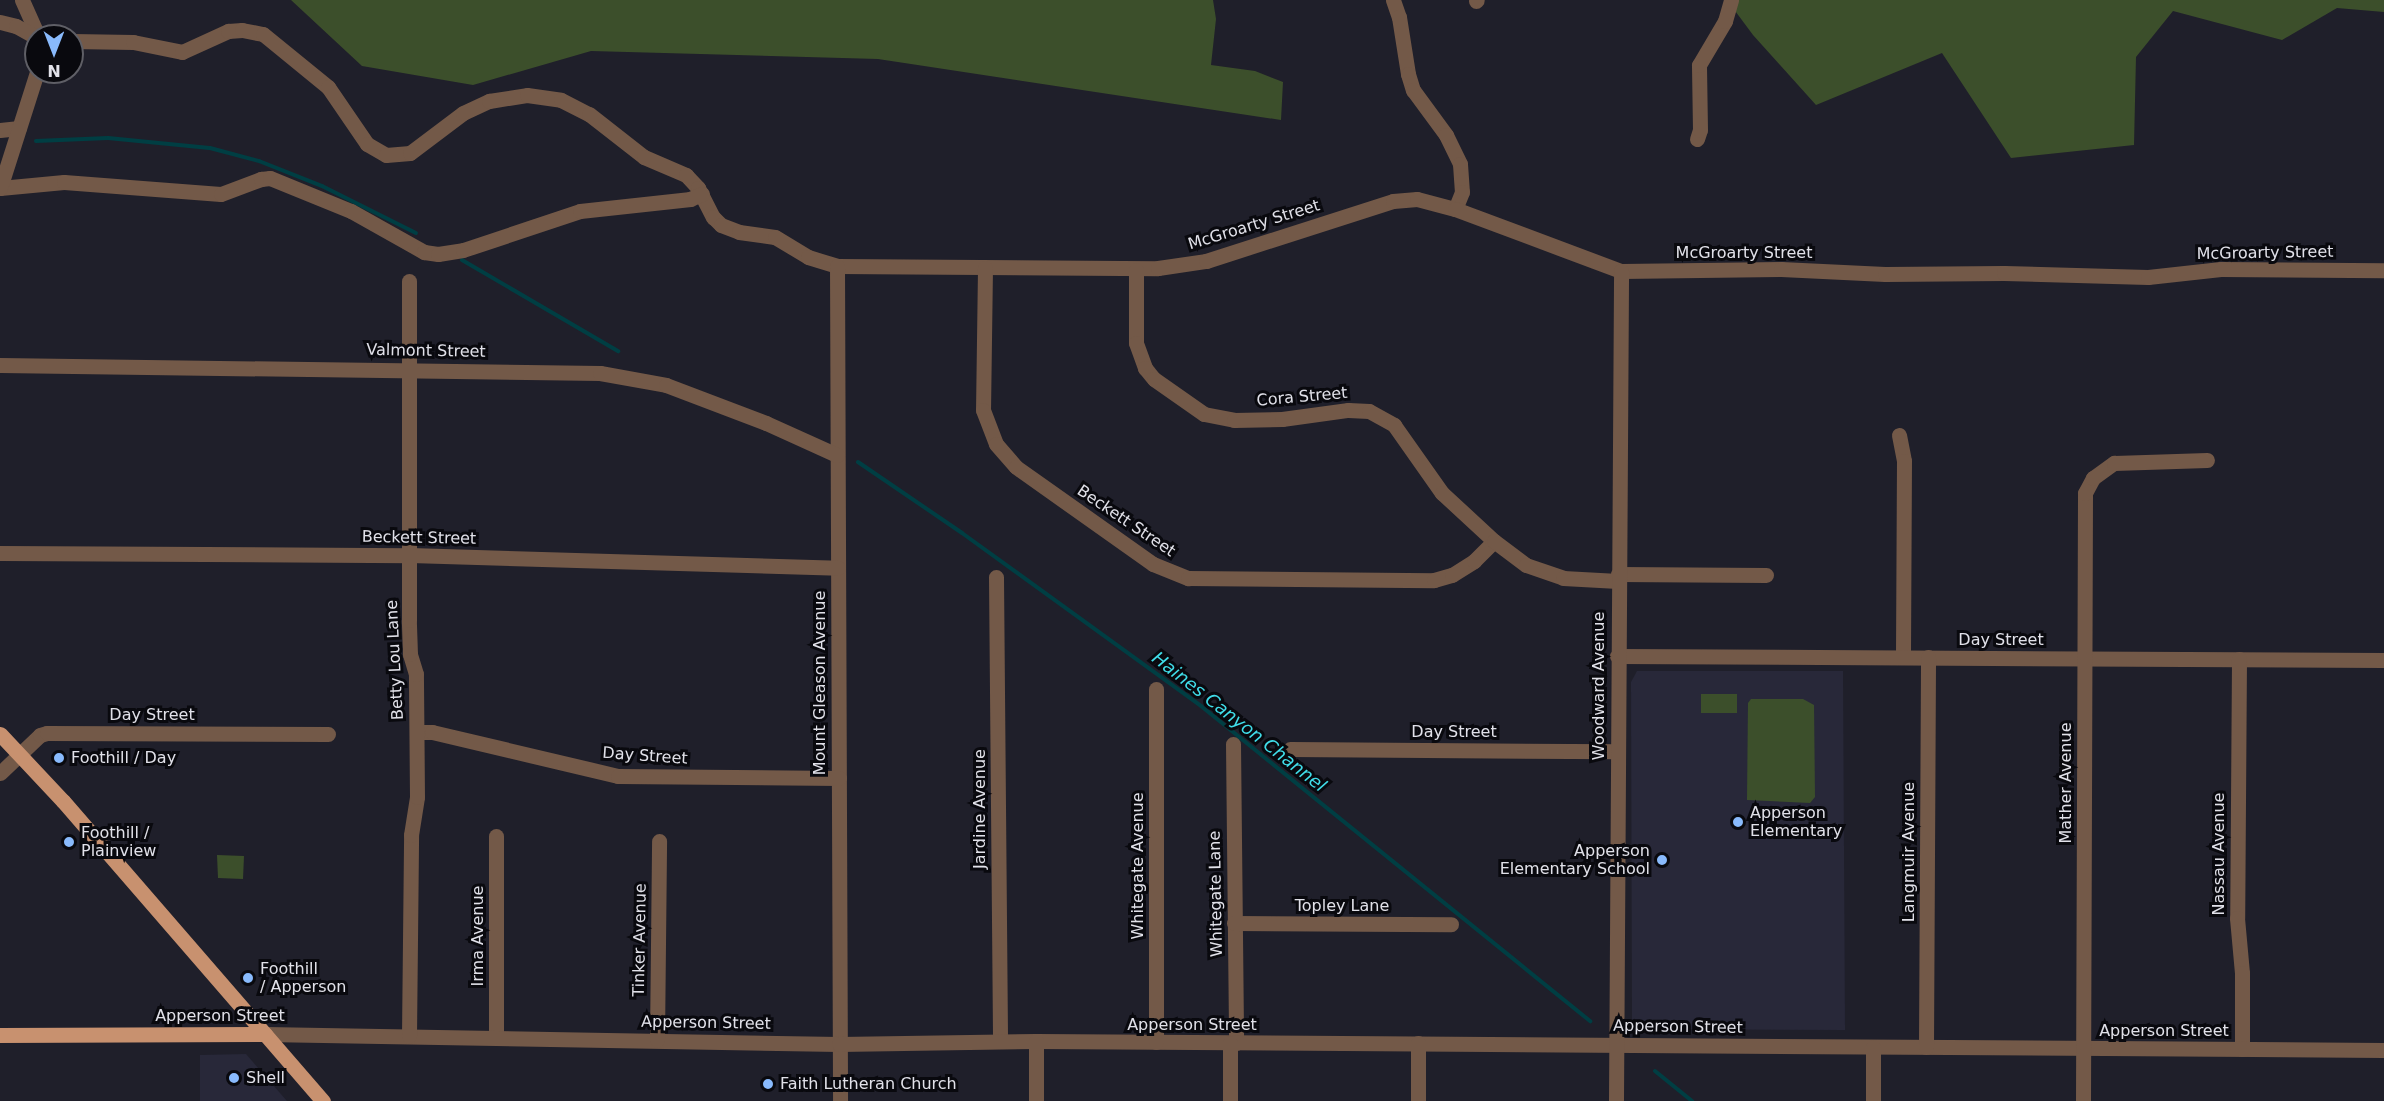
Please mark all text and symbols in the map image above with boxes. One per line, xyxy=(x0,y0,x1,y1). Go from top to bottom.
north arrow xyxy=(24,24,84,84)
text: N xyxy=(47,61,61,80)
street label: McGroarty Street xyxy=(1186,196,1322,254)
street label: McGroarty Street xyxy=(2196,242,2334,264)
street label: McGroarty Street xyxy=(1676,243,1812,263)
street label: Valmont Street xyxy=(366,340,486,362)
street label: Cora Street xyxy=(1256,383,1348,411)
street label: Beckett Street xyxy=(1073,481,1179,561)
street label: Beckett Street xyxy=(362,527,476,549)
street label: Mount Gleason Avenue xyxy=(810,591,830,775)
street label: Betty Lou Lane xyxy=(382,599,408,721)
street label: Woodward Avenue xyxy=(1589,612,1609,760)
street label: Day Street xyxy=(1958,630,2044,650)
water label: Haines Canyon Channel xyxy=(1148,647,1330,797)
street label: Day Street xyxy=(109,705,195,725)
street label: Day Street xyxy=(1411,722,1497,742)
street label: Mather Avenue xyxy=(2056,723,2076,843)
street label: Day Street xyxy=(602,743,688,769)
place label: Foothill / Day xyxy=(71,748,176,768)
street label: Jardine Avenue xyxy=(970,749,990,869)
marker: Foothill / Day xyxy=(52,751,66,765)
street label: Langmuir Avenue xyxy=(1899,782,1919,922)
street label: Whitegate Avenue xyxy=(1128,792,1148,940)
street label: Nassau Avenue xyxy=(2209,793,2229,915)
place label: Apperson Elementary xyxy=(1750,803,1842,841)
marker: Apperson Elementary xyxy=(1731,815,1745,829)
place label: Foothill / Plainview xyxy=(81,823,156,861)
street label: Whitegate Lane xyxy=(1205,831,1227,957)
marker: Foothill / Plainview xyxy=(62,835,76,849)
place label: Apperson Elementary School xyxy=(1500,841,1650,879)
marker: Apperson Elementary School xyxy=(1655,853,1669,867)
street label: Tinker Avenue xyxy=(629,883,651,997)
street label: Irma Avenue xyxy=(468,886,488,986)
street label: Topley Lane xyxy=(1295,896,1389,916)
place label: Foothill / Apperson xyxy=(260,959,346,997)
marker: Foothill / Apperson xyxy=(241,971,255,985)
street label: Apperson Street xyxy=(155,1006,285,1026)
street label: Apperson Street xyxy=(641,1012,771,1034)
street label: Apperson Street xyxy=(1127,1015,1257,1035)
street label: Apperson Street xyxy=(1613,1016,1743,1038)
street label: Apperson Street xyxy=(2099,1021,2229,1041)
place label: Shell xyxy=(246,1068,285,1088)
marker: Shell xyxy=(227,1071,241,1085)
place label: Faith Lutheran Church xyxy=(780,1074,957,1094)
marker: Faith Lutheran Church xyxy=(761,1077,775,1091)

